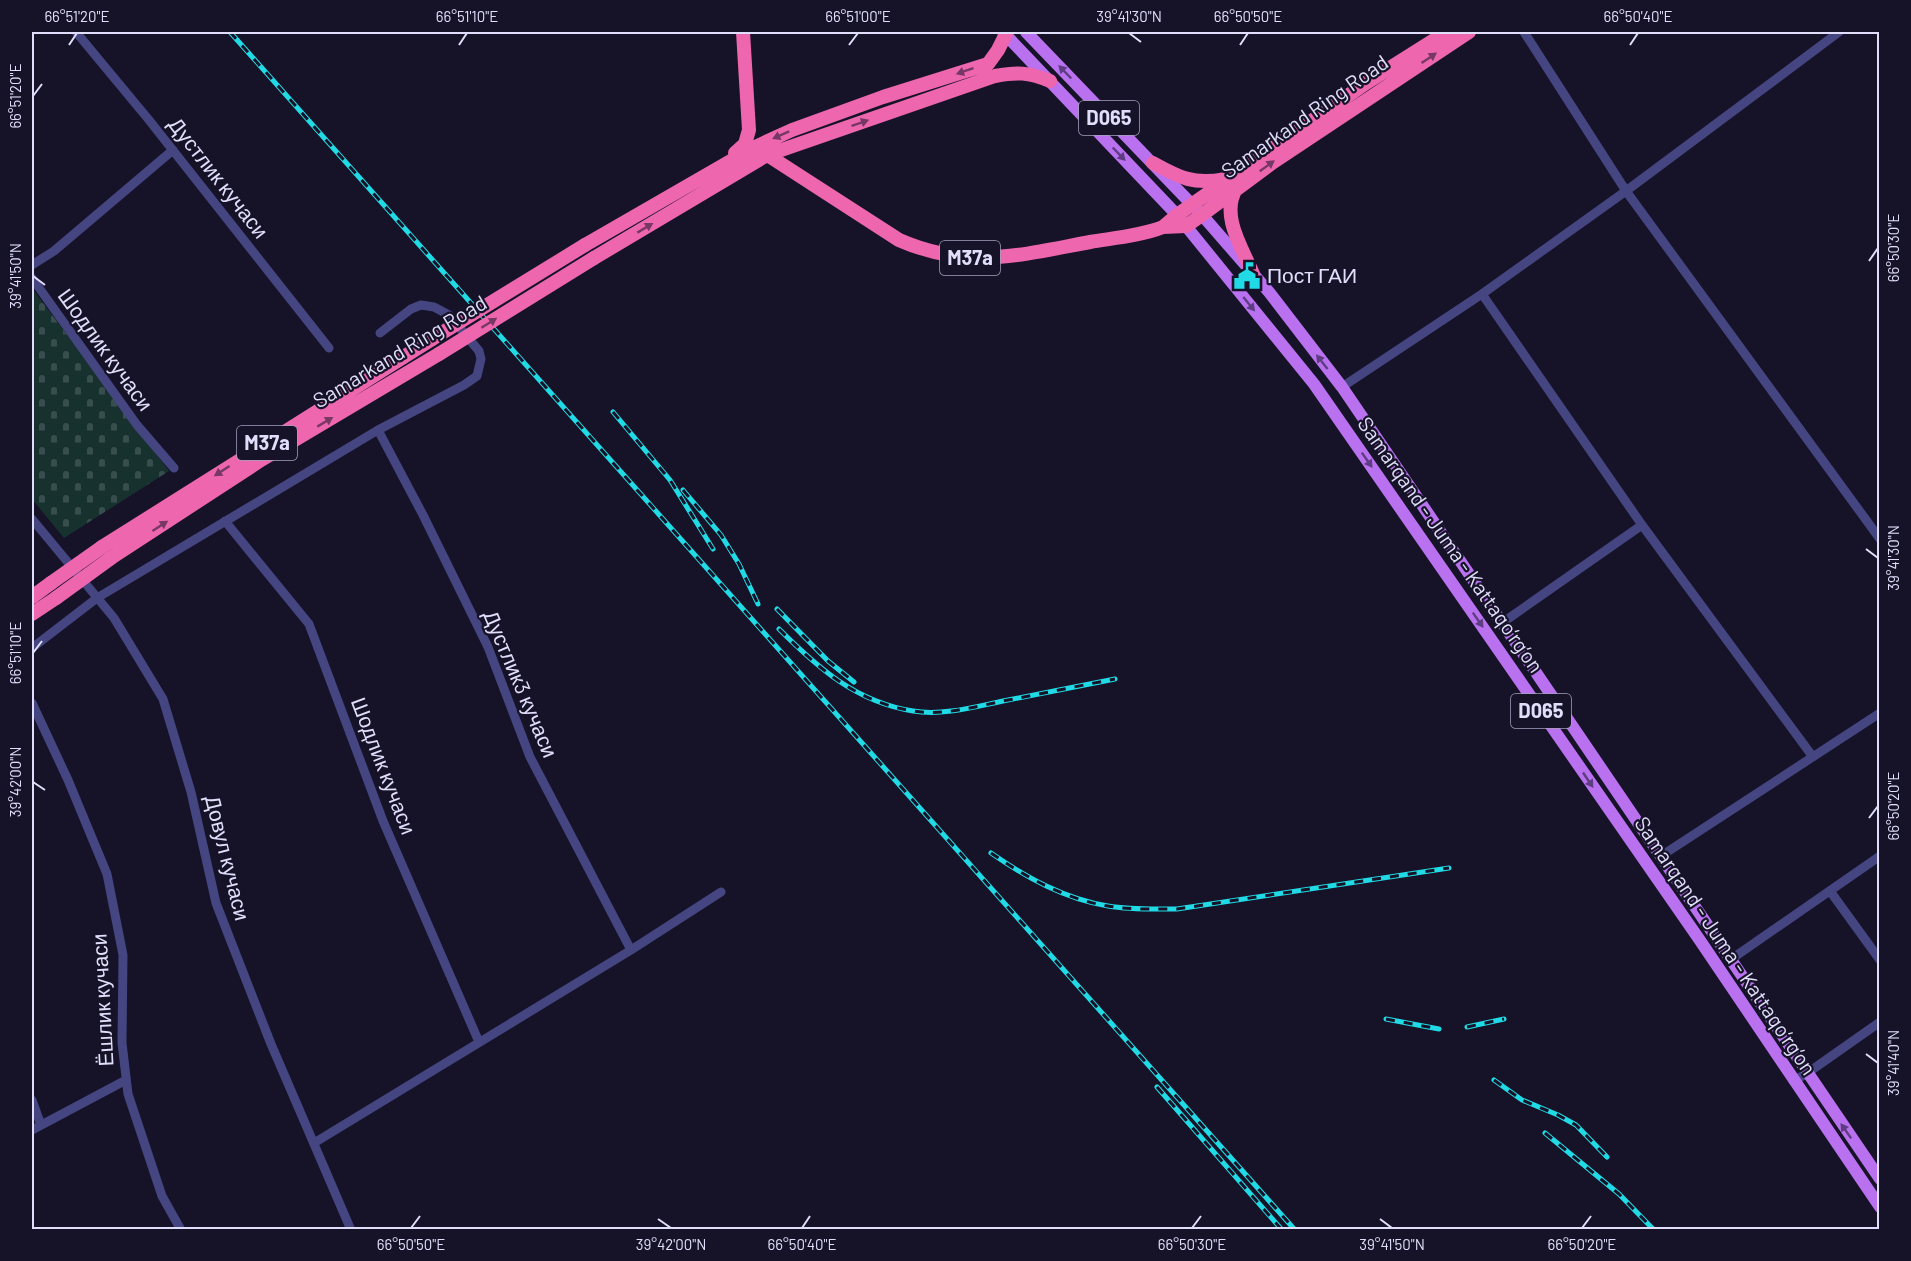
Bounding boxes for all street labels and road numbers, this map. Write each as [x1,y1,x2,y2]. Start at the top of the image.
street label: Samarkand Ring Road [1216,49,1392,183]
road number: D065 [1079,101,1139,135]
street label: Дустлик кучаси [164,112,274,243]
road number: M37a [940,241,1000,275]
street label: Шодлик кучаси [54,283,159,415]
street label: Samarkand Ring Road [308,289,491,412]
street label: Samarqand - Juma - Kattaqo‘rg‘on [1353,411,1549,677]
road number: M37a [237,426,297,460]
street label: Дустлик3 кучаси [479,606,564,761]
street label: Шодлик кучаси [347,693,422,838]
road number: D065 [1511,694,1571,728]
street label: Довул кучаси [201,792,256,923]
street label: Samarqand - Juma - Kattaqo‘rg‘on [1630,811,1822,1079]
street label: Ёшлик кучаси [86,933,117,1067]

